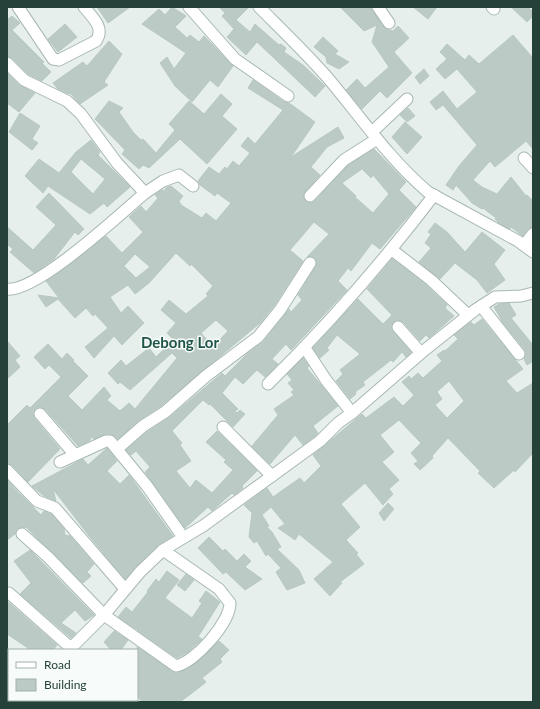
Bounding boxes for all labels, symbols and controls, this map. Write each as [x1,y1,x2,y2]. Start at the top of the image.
district label: Debong Lor [141,333,219,351]
legend [8,649,138,701]
text: Road [44,657,71,672]
text: Building [44,677,87,692]

